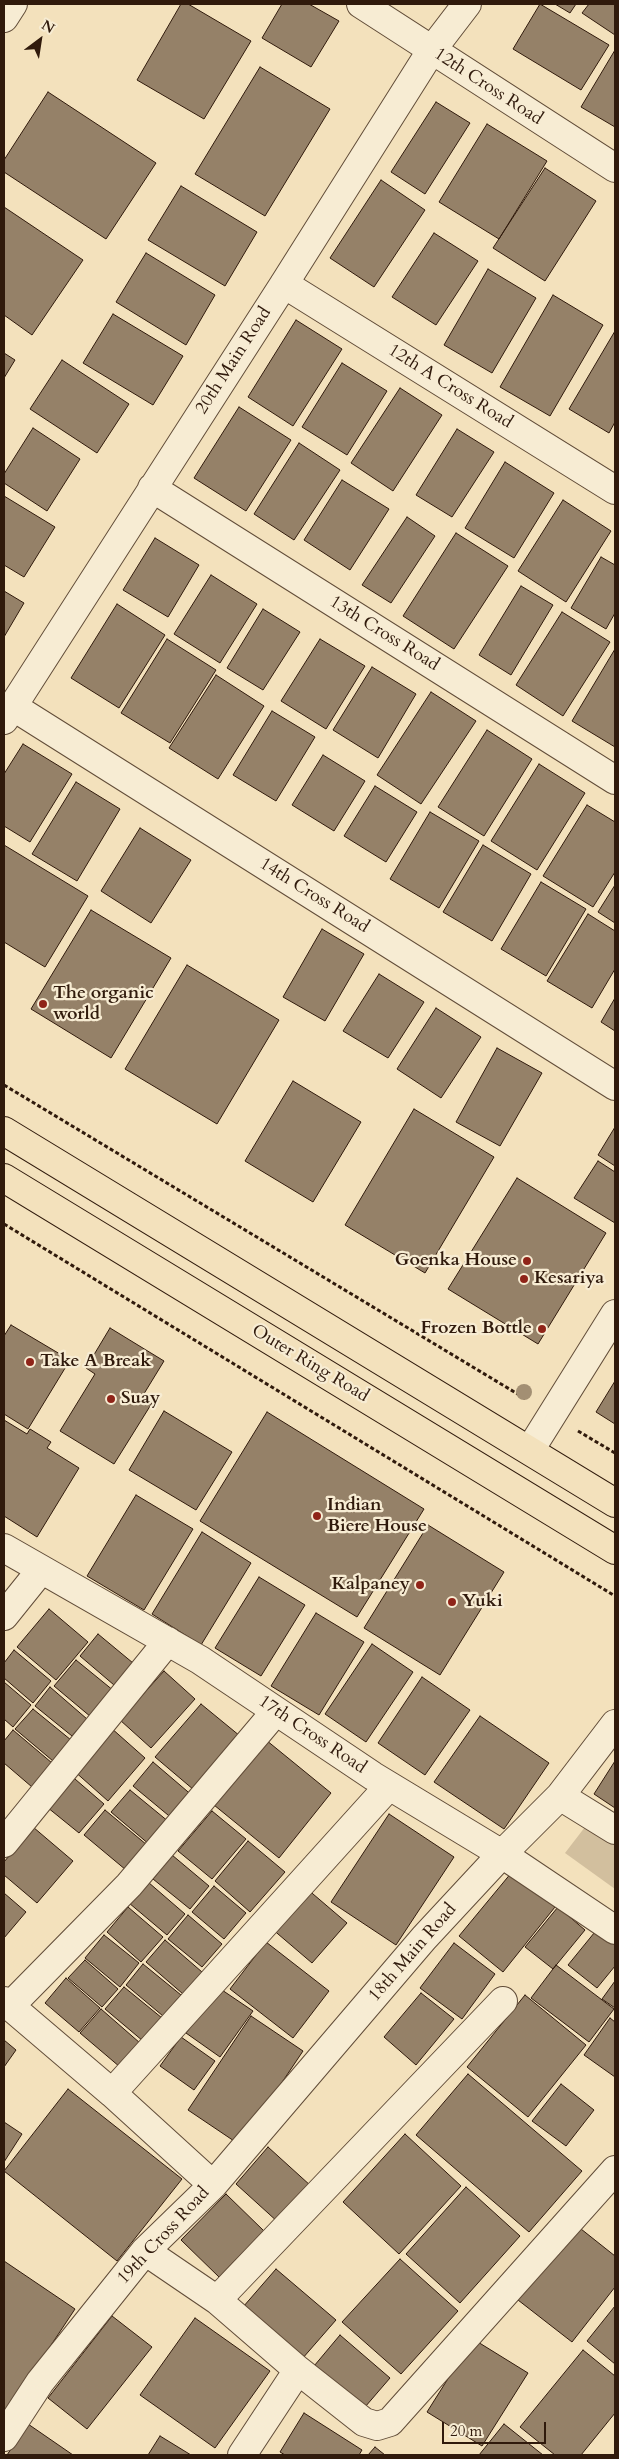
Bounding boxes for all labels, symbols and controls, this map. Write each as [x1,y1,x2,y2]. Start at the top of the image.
north arrow [15,15,65,65]
text: N [38,15,58,38]
street label: 12th Cross Road [430,44,546,130]
street label: 20th Main Road [191,303,277,419]
street label: 12th A Cross Road [384,340,516,434]
street label: 13th Cross Road [325,592,443,676]
street label: 14th Cross Road [255,854,373,938]
place label: The organic world [53,983,154,1026]
marker: The organic world [37,998,49,1010]
place label: Goenka House [395,1250,517,1272]
marker: Goenka House [521,1255,533,1267]
place label: Kesariya [534,1268,604,1290]
marker: Kesariya [518,1273,530,1285]
place label: Frozen Bottle [421,1318,532,1340]
street label: Outer Ring Road [247,1321,373,1407]
marker: Frozen Bottle [536,1323,548,1335]
place label: Take A Break [40,1351,151,1373]
marker: Take A Break [24,1356,36,1368]
place label: Suay [121,1388,160,1410]
marker: Suay [105,1393,117,1405]
place label: Indian Biere House [327,1495,427,1538]
marker: Indian Biere House [311,1510,323,1522]
place label: Kalpaney [332,1574,410,1596]
marker: Kalpaney [414,1579,426,1591]
place label: Yuki [462,1591,503,1613]
marker: Yuki [446,1596,458,1608]
street label: 17th Cross Road [254,1691,370,1779]
street label: 18th Main Road [364,1899,462,2007]
street label: 19th Cross Road [113,2183,215,2289]
scale bar [444,2412,548,2444]
text: 20 m [450,2421,482,2441]

